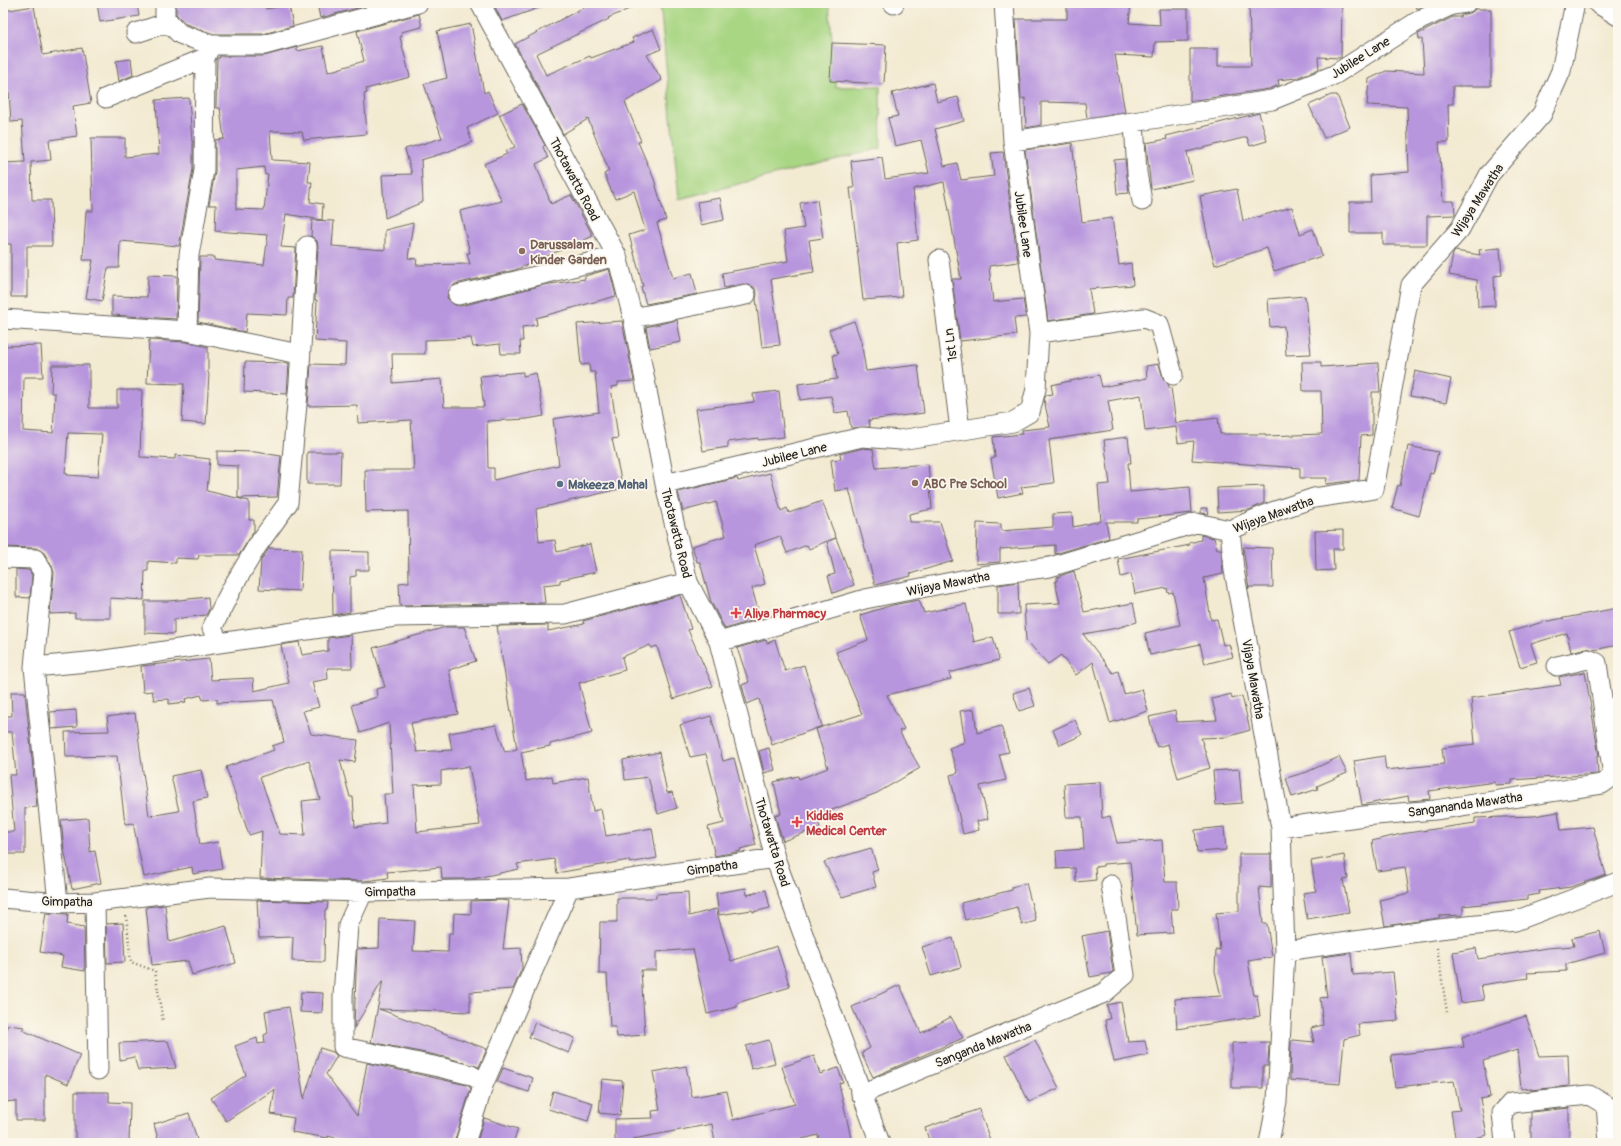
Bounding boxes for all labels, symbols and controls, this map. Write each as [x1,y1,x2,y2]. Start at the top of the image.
street label: Jubilee Lane [1328,33,1394,82]
street label: Thotawatta Road [545,135,603,224]
street label: Wijaya Mawatha [1448,161,1508,240]
street label: Jubilee Lane [1010,190,1036,259]
place label: Darussalam Kinder Garden [530,237,607,268]
marker: Darussalam Kinder Garden [517,246,527,256]
street label: 1st Ln [941,327,961,363]
street label: Jubilee Lane [760,439,829,471]
place label: ABC Pre School [923,476,1007,492]
place label: Makeeza Mahal [568,477,648,493]
marker: ABC Pre School [910,478,920,488]
marker: Makeeza Mahal [555,479,565,489]
street label: Thotawatta Road [657,487,695,580]
street label: Wijaya Mawatha [1231,493,1316,537]
street label: Wijaya Mawatha [905,568,991,600]
place label: Aliya Pharmacy [744,606,826,622]
marker: Aliya Pharmacy [731,608,741,618]
street label: Vijaya Mawatha [1238,638,1268,720]
street label: Sangananda Mawatha [1407,789,1523,821]
street label: Thotawatta Road [751,796,793,889]
place label: Kiddies Medical Center [806,808,887,839]
marker: Kiddies Medical Center [791,816,803,828]
street label: Gimpatha [686,856,739,879]
street label: Gimpatha [364,884,416,900]
street label: Gimpatha [41,894,93,910]
street label: Sanganda Mawatha [933,1018,1034,1072]

